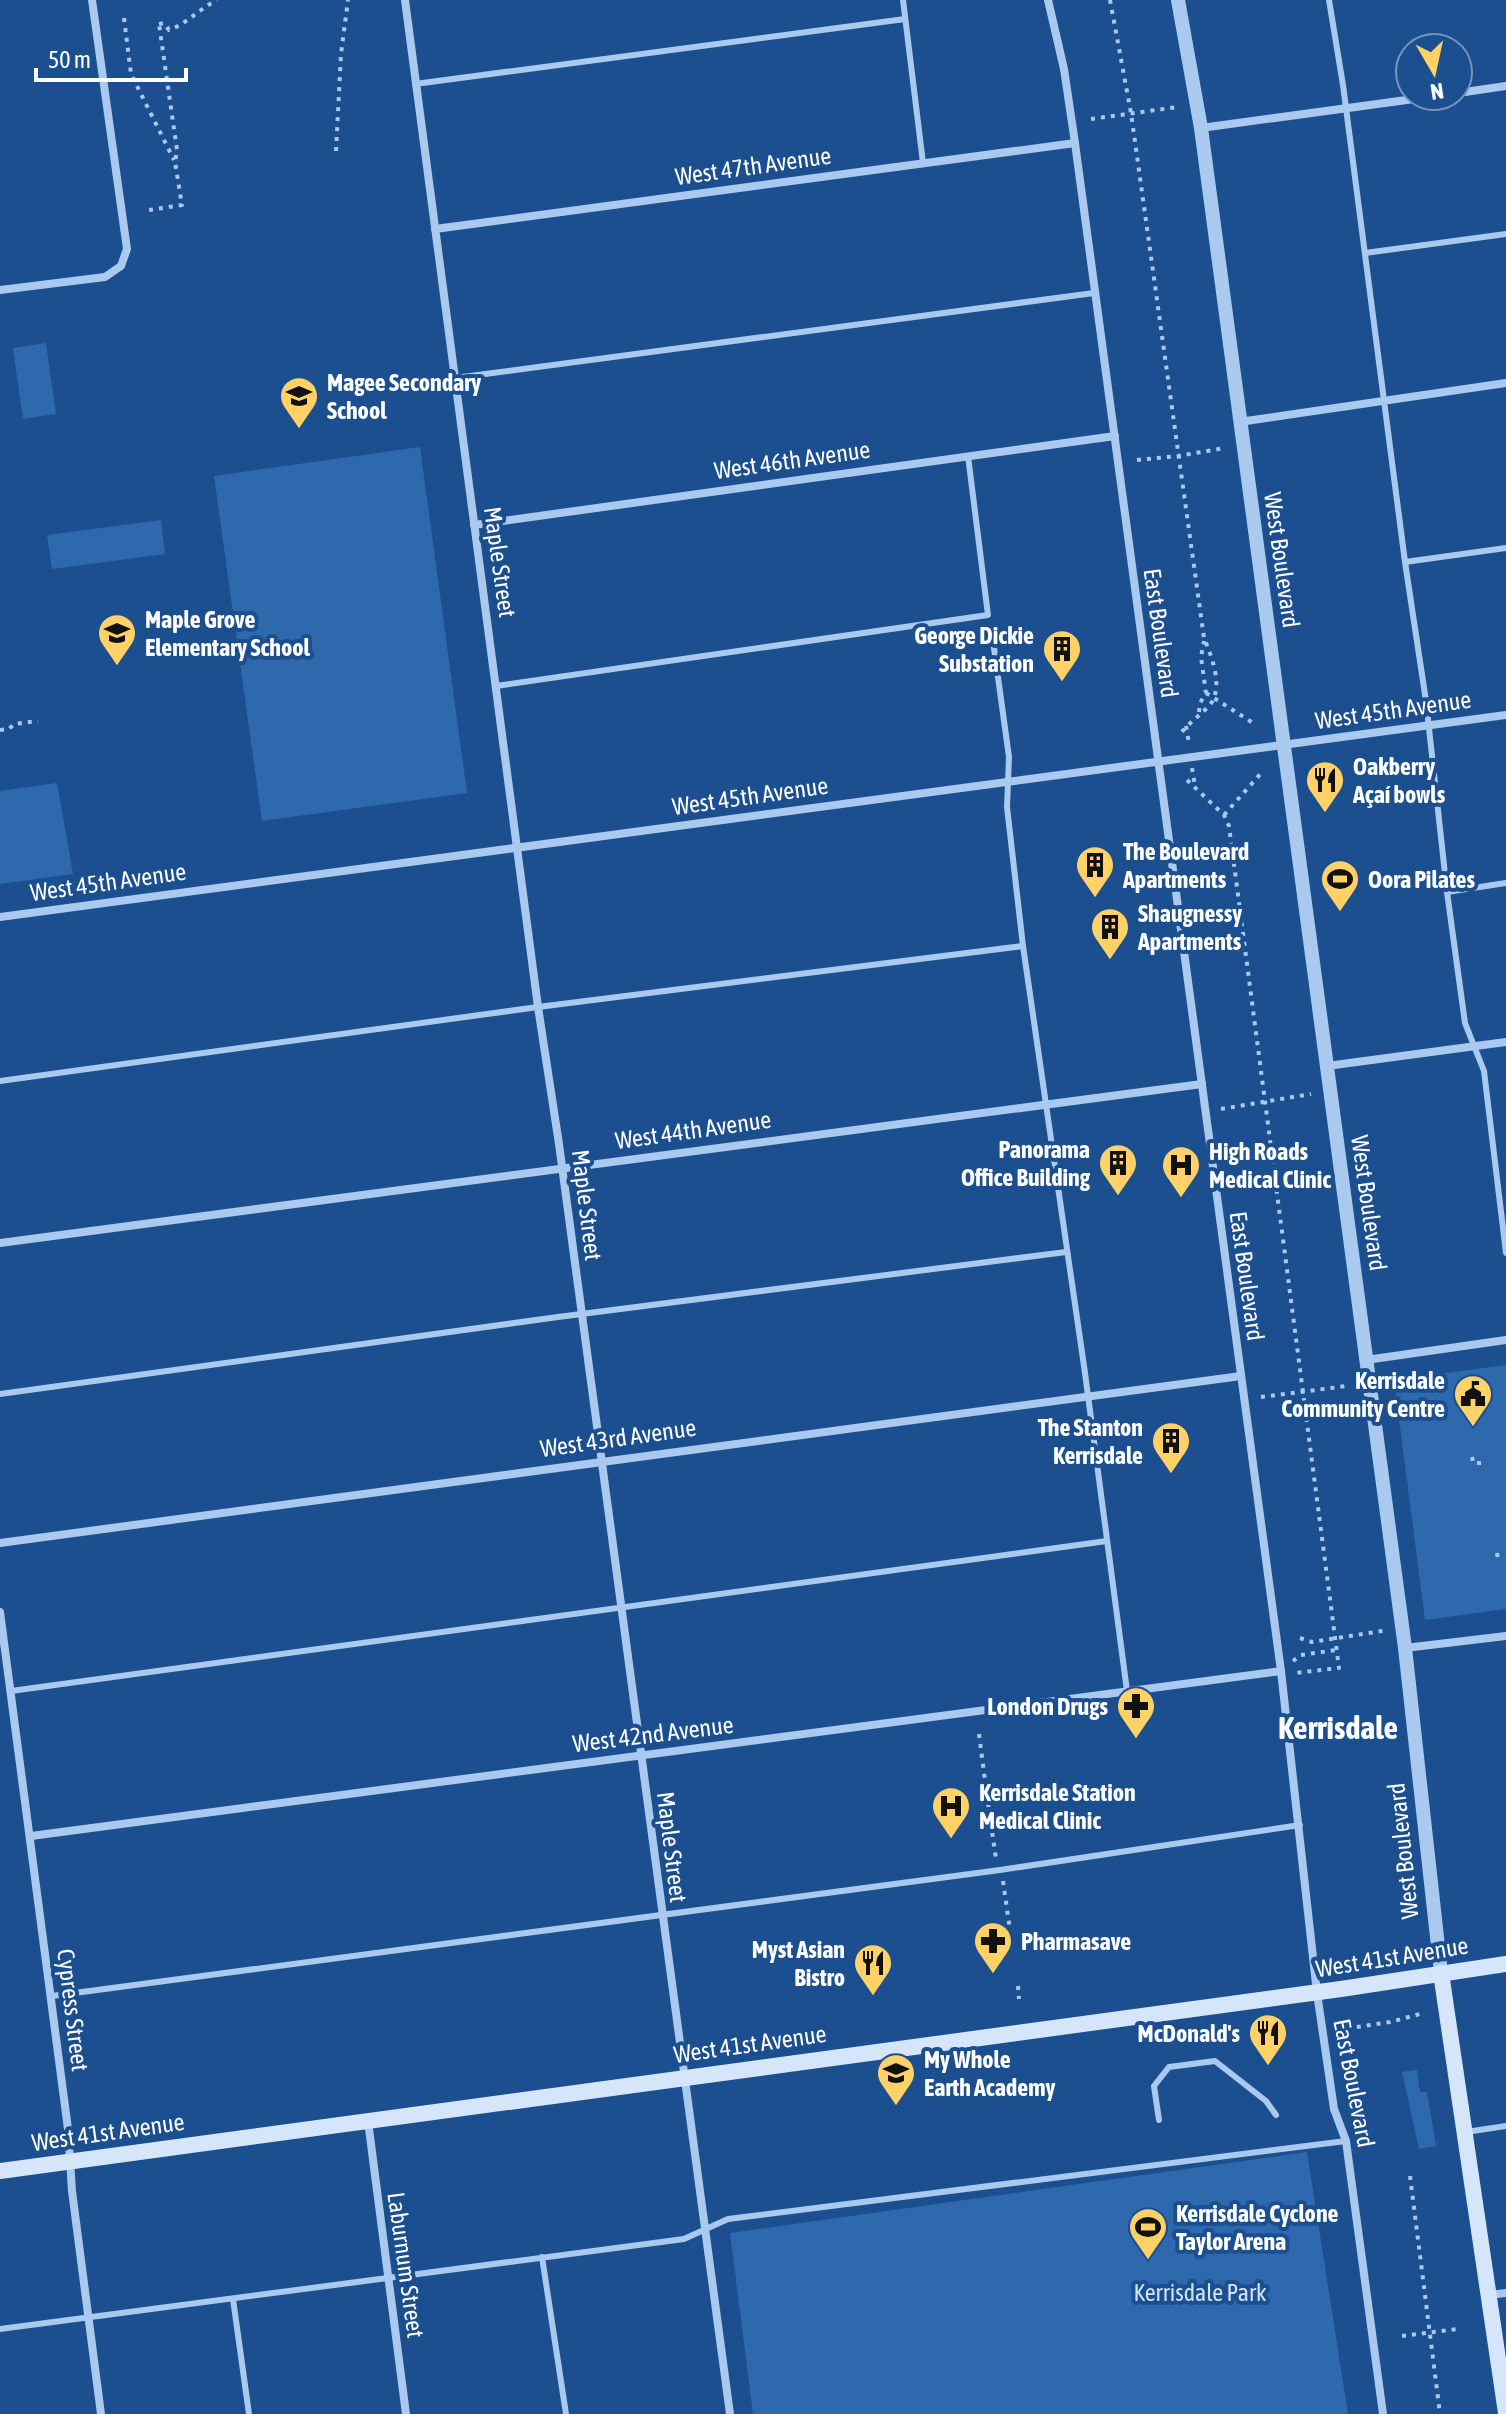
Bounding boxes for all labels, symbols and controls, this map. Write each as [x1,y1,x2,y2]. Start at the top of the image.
scale bar [36,32,186,82]
north arrow [1394,32,1474,112]
text: 50 m [48,46,91,73]
text: N [1429,78,1446,106]
street label: West 47th Avenue [673,142,833,190]
place label: Magee Secondary School [327,369,481,424]
school or university icon: Magee Secondary School [278,375,320,430]
street label: West 46th Avenue [712,436,872,484]
street label: West Boulevard [1259,491,1305,629]
street label: Maple Street [479,505,521,619]
street label: East Boulevard [1139,567,1183,699]
place label: Maple Grove Elementary School [145,606,311,661]
school or university icon: Maple Grove Elementary School [96,612,138,667]
place label: George Dickie Substation [914,622,1034,677]
building icon: George Dickie Substation [1041,628,1083,683]
street label: West 45th Avenue [1313,686,1473,734]
place label: Oakberry Açaí bowls [1352,753,1446,808]
restaurant icon: Oakberry Açaí bowls [1304,759,1346,814]
street label: West 45th Avenue [670,772,830,820]
place label: The Boulevard Apartments [1122,838,1249,893]
building icon: The Boulevard Apartments [1074,844,1116,899]
street label: West 45th Avenue [28,858,188,906]
sports icon: Oora Pilates [1319,858,1361,913]
place label: Oora Pilates [1368,866,1475,893]
place label: Shaugnessy Apartments [1137,900,1242,955]
building icon: Shaugnessy Apartments [1089,906,1131,961]
street label: West 44th Avenue [613,1106,773,1154]
street label: West Boulevard [1346,1134,1392,1272]
place label: Panorama Office Building [961,1136,1091,1191]
place label: High Roads Medical Clinic [1209,1138,1331,1193]
building icon: Panorama Office Building [1097,1142,1139,1197]
hospital icon: High Roads Medical Clinic [1160,1144,1202,1199]
street label: Maple Street [567,1148,607,1262]
street label: East Boulevard [1225,1210,1269,1342]
place label: Kerrisdale Community Centre [1281,1367,1445,1422]
public building icon: Kerrisdale Community Centre [1452,1373,1494,1428]
street label: West 43rd Avenue [538,1414,698,1462]
place label: The Stanton Kerrisdale [1038,1414,1143,1469]
building icon: The Stanton Kerrisdale [1150,1420,1192,1475]
pharmacy icon: London Drugs [1115,1685,1157,1740]
place label: London Drugs [987,1693,1109,1720]
district label: Kerrisdale [1278,1709,1398,1746]
street label: West 42nd Avenue [571,1711,735,1757]
place label: Kerrisdale Station Medical Clinic [979,1779,1136,1834]
street label: West Boulevard [1382,1782,1424,1920]
hospital icon: Kerrisdale Station Medical Clinic [930,1785,972,1840]
street label: Maple Street [652,1790,692,1904]
pharmacy icon: Pharmasave [972,1920,1014,1975]
place label: Pharmasave [1021,1928,1131,1955]
street label: West 41st Avenue [1314,1932,1470,1982]
place label: Myst Asian Bistro [752,1936,845,1991]
restaurant icon: Myst Asian Bistro [852,1942,894,1997]
street label: Cypress Street [52,1947,94,2073]
restaurant icon: McDonald's [1247,2012,1289,2067]
street label: East Boulevard [1328,2016,1380,2150]
street label: West 41st Avenue [672,2020,828,2068]
place label: McDonald's [1138,2020,1241,2047]
place label: My Whole Earth Academy [924,2046,1055,2101]
school or university icon: My Whole Earth Academy [875,2052,917,2107]
street label: West 41st Avenue [30,2108,186,2156]
street label: Laburnum Street [382,2190,430,2340]
place label: Kerrisdale Cyclone Taylor Arena [1176,2200,1339,2255]
sports icon: Kerrisdale Cyclone Taylor Arena [1127,2206,1169,2261]
park label: Kerrisdale Park [1133,2279,1267,2306]

